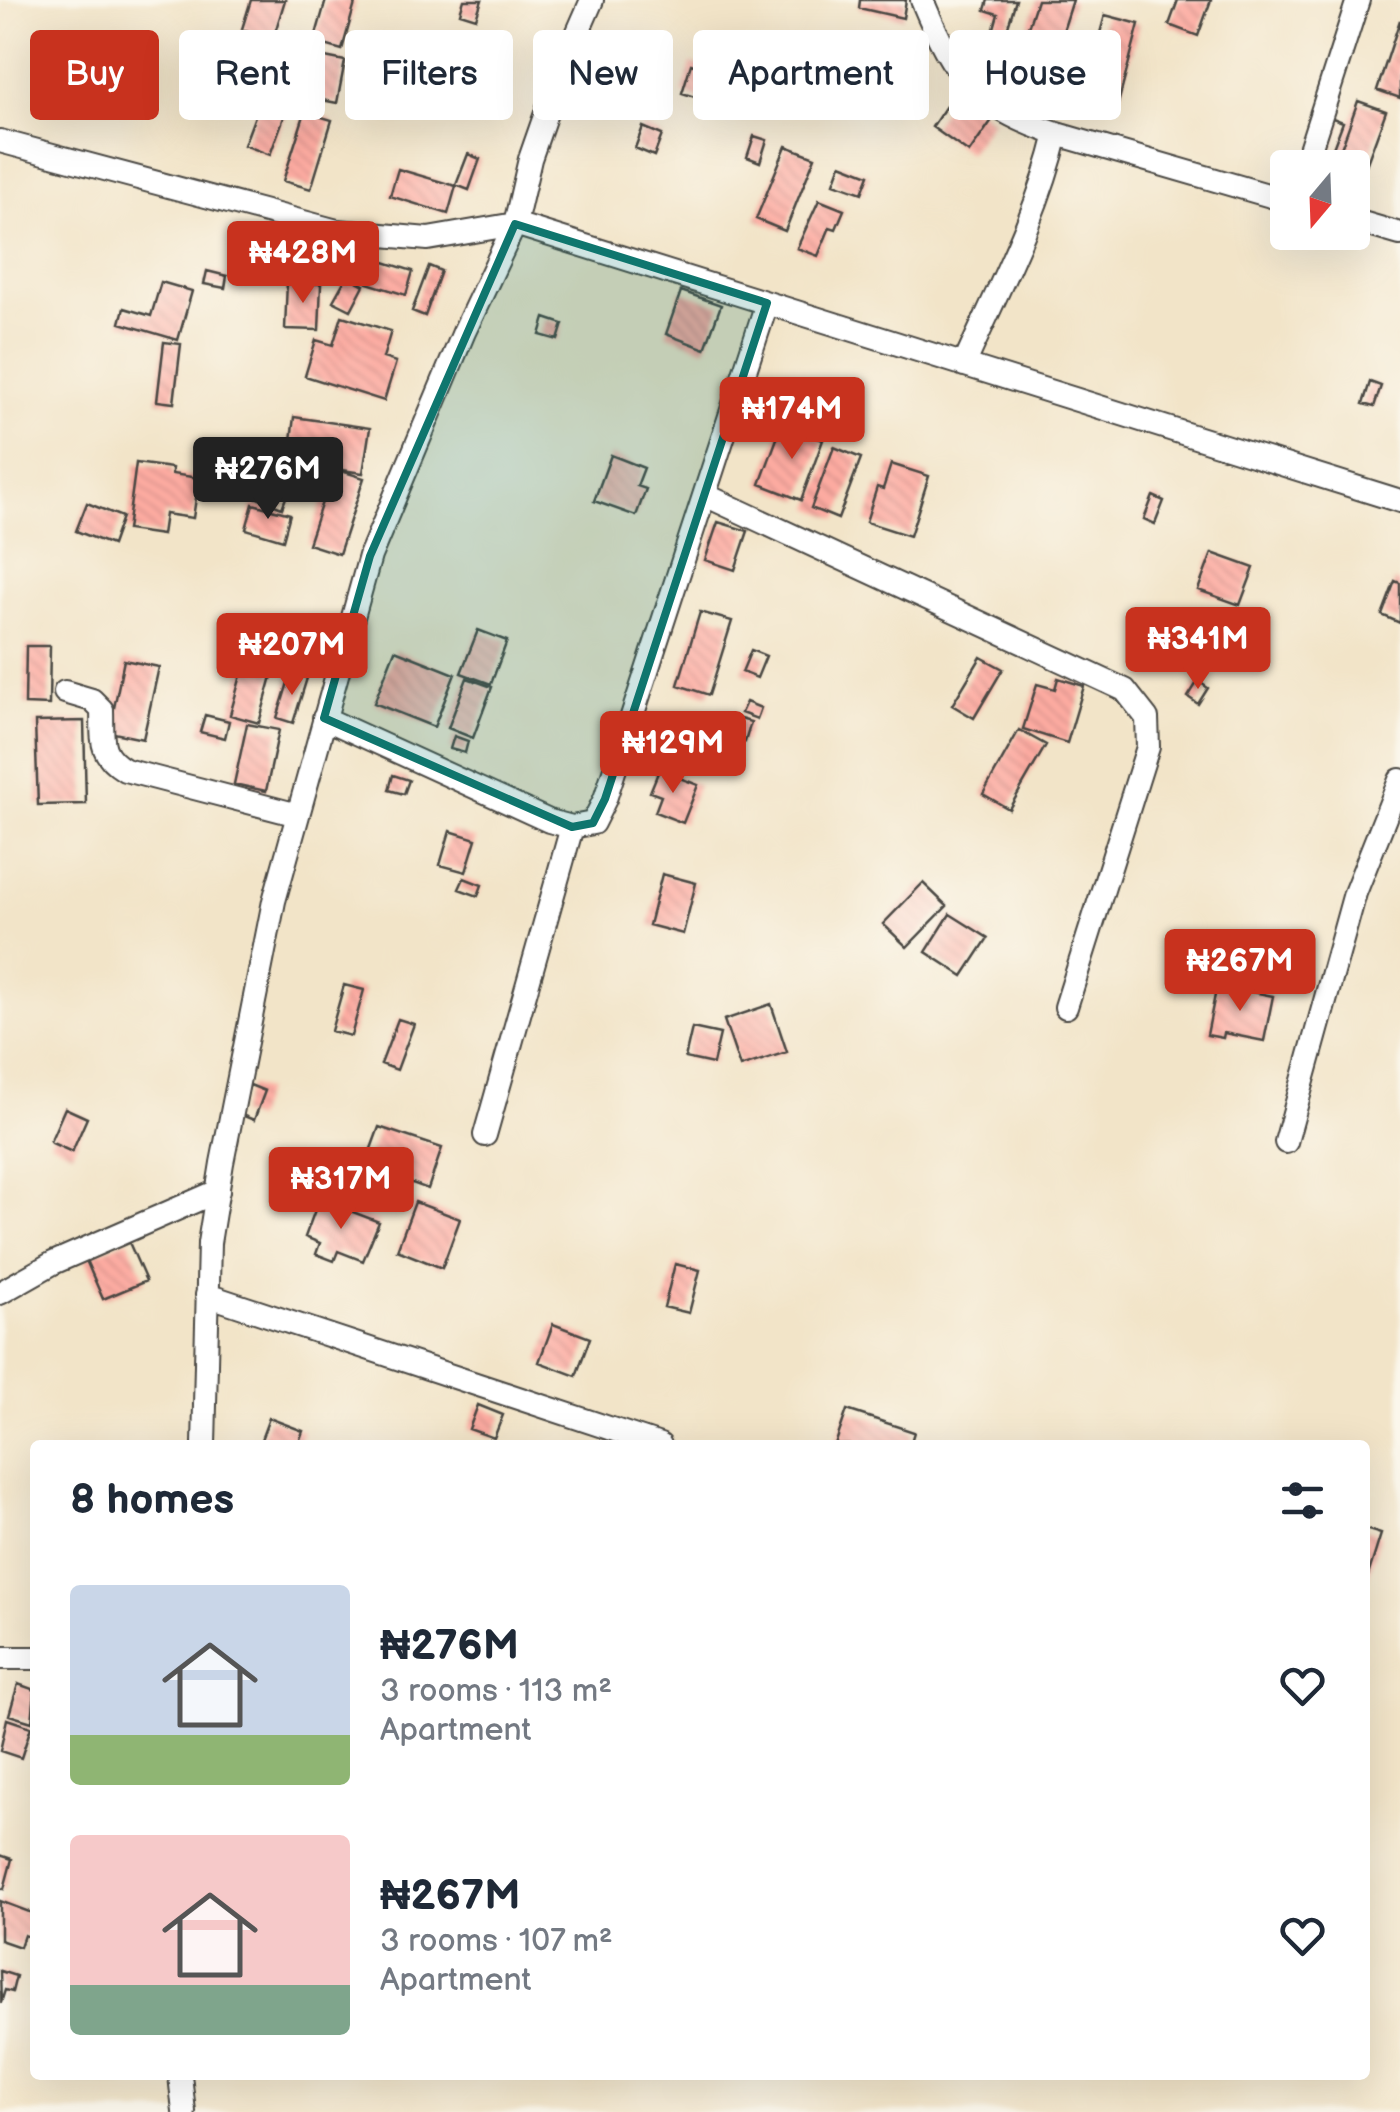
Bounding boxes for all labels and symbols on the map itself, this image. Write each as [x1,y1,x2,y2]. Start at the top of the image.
north arrow [1270,150,1370,250]
pin: ₦428M [233,221,373,306]
pin: ₦174M [722,377,862,462]
pin: ₦276M [198,437,338,522]
pin: ₦341M [1128,607,1268,692]
pin: ₦207M [222,613,362,698]
pin: ₦129M [603,711,743,796]
pin: ₦267M [1170,929,1310,1014]
pin: ₦317M [271,1147,411,1232]

